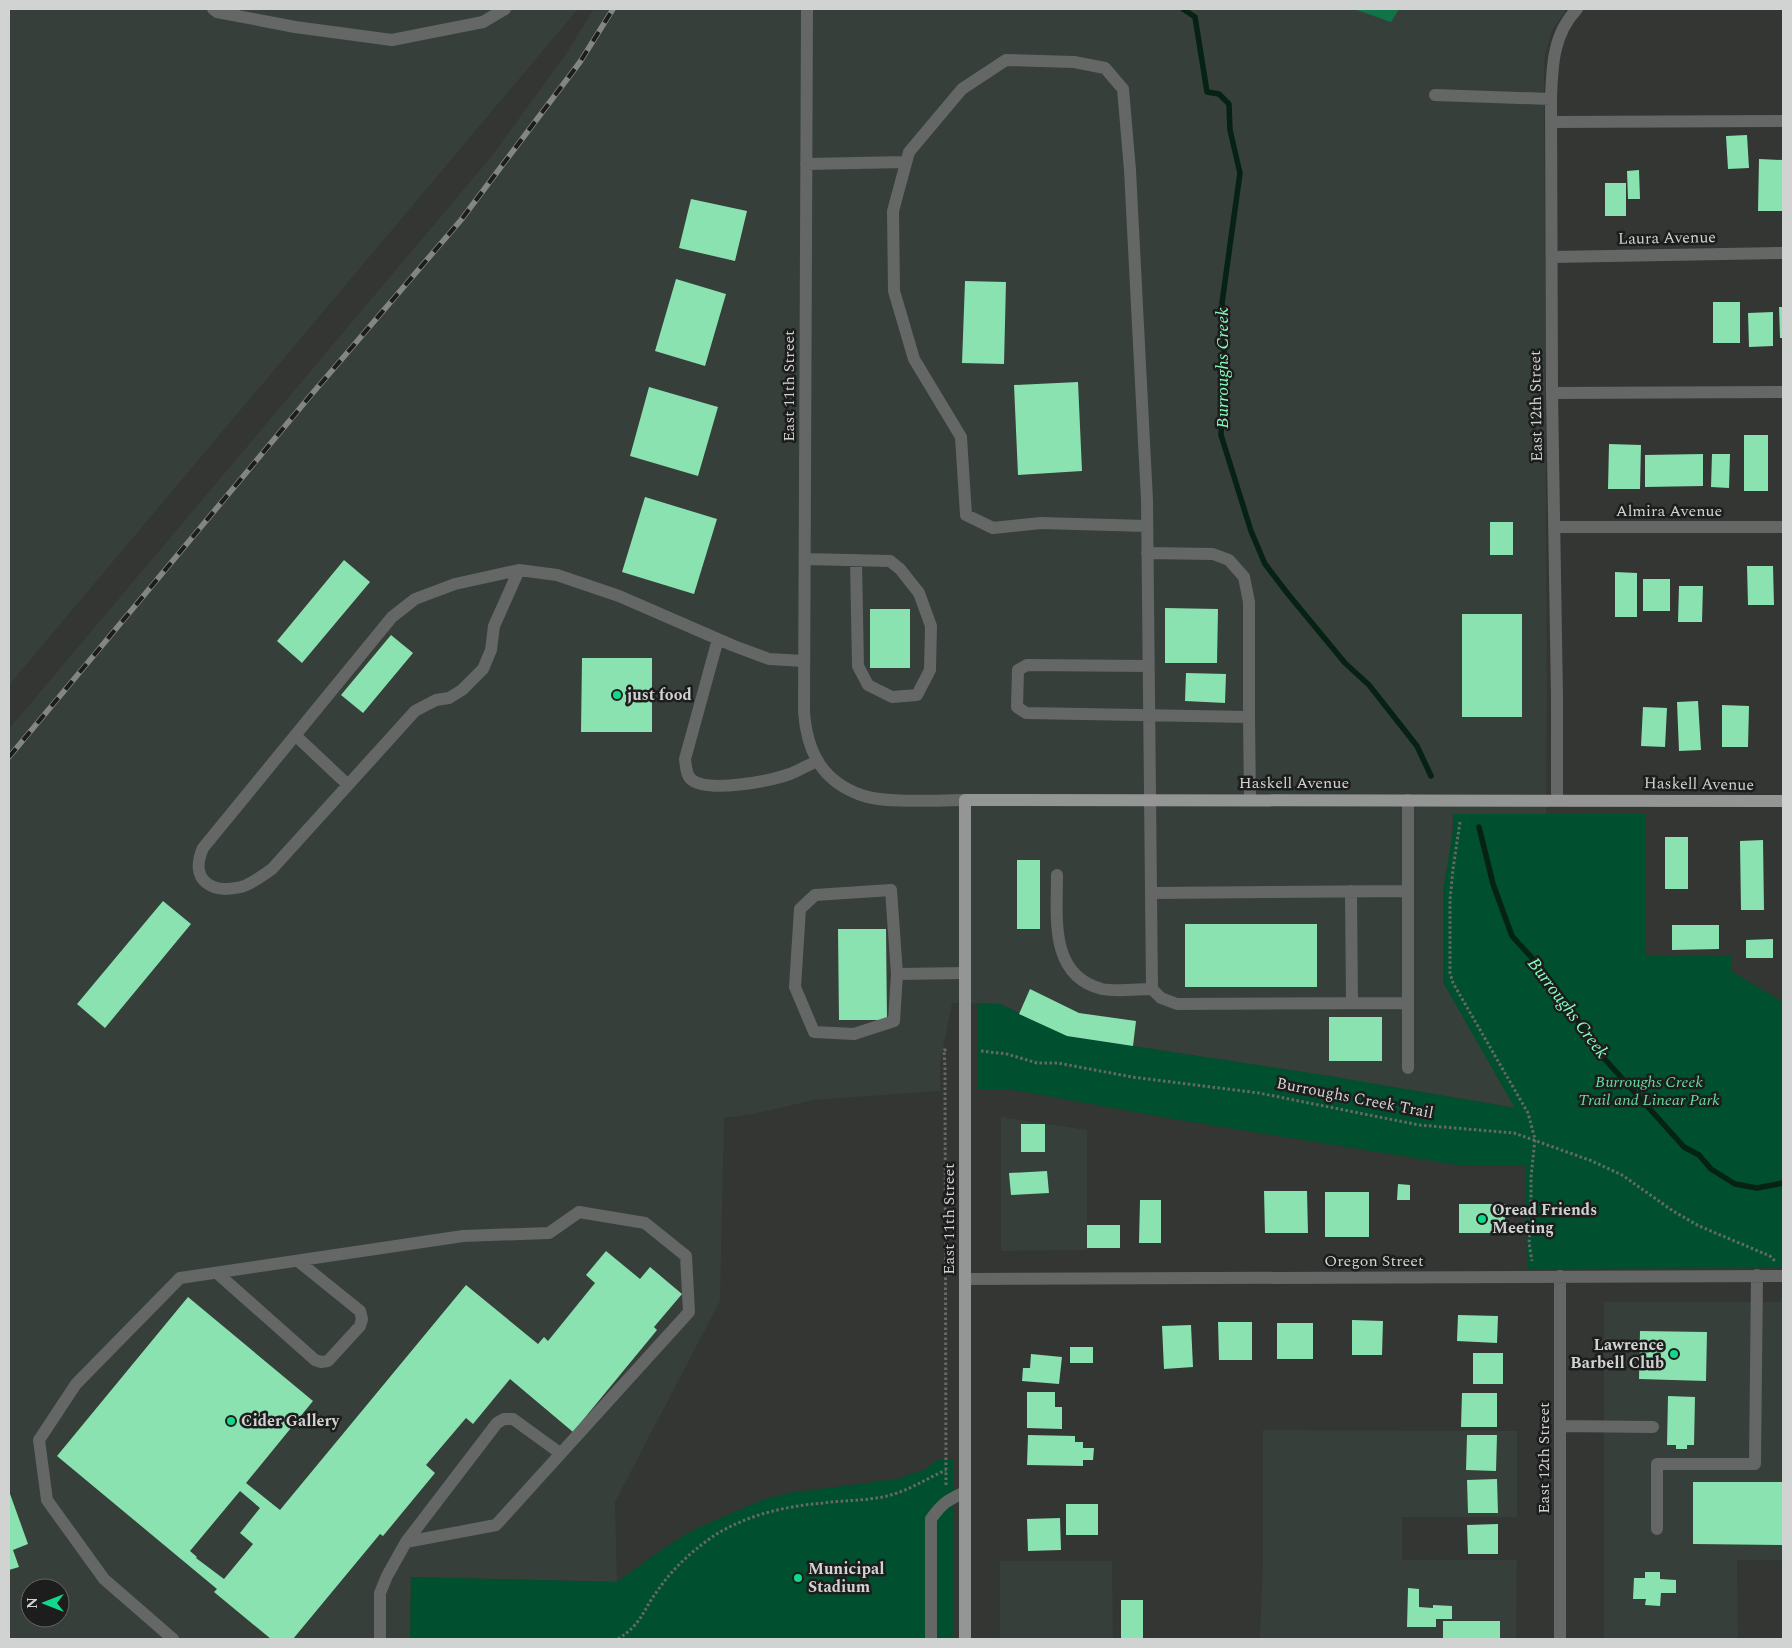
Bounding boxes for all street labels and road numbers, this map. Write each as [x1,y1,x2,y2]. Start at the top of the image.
street label: Laura Avenue [1618,225,1716,251]
street label: East 11th Street [777,330,801,442]
street label: East 12th Street [1523,350,1549,462]
street label: Almira Avenue [1616,499,1722,523]
street label: Haskell Avenue [1239,771,1349,795]
street label: Haskell Avenue [1644,771,1754,797]
street label: Burroughs Creek Trail [1274,1071,1436,1125]
street label: East 11th Street [937,1163,961,1275]
street label: Oregon Street [1324,1249,1424,1273]
street label: East 12th Street [1532,1402,1556,1514]

